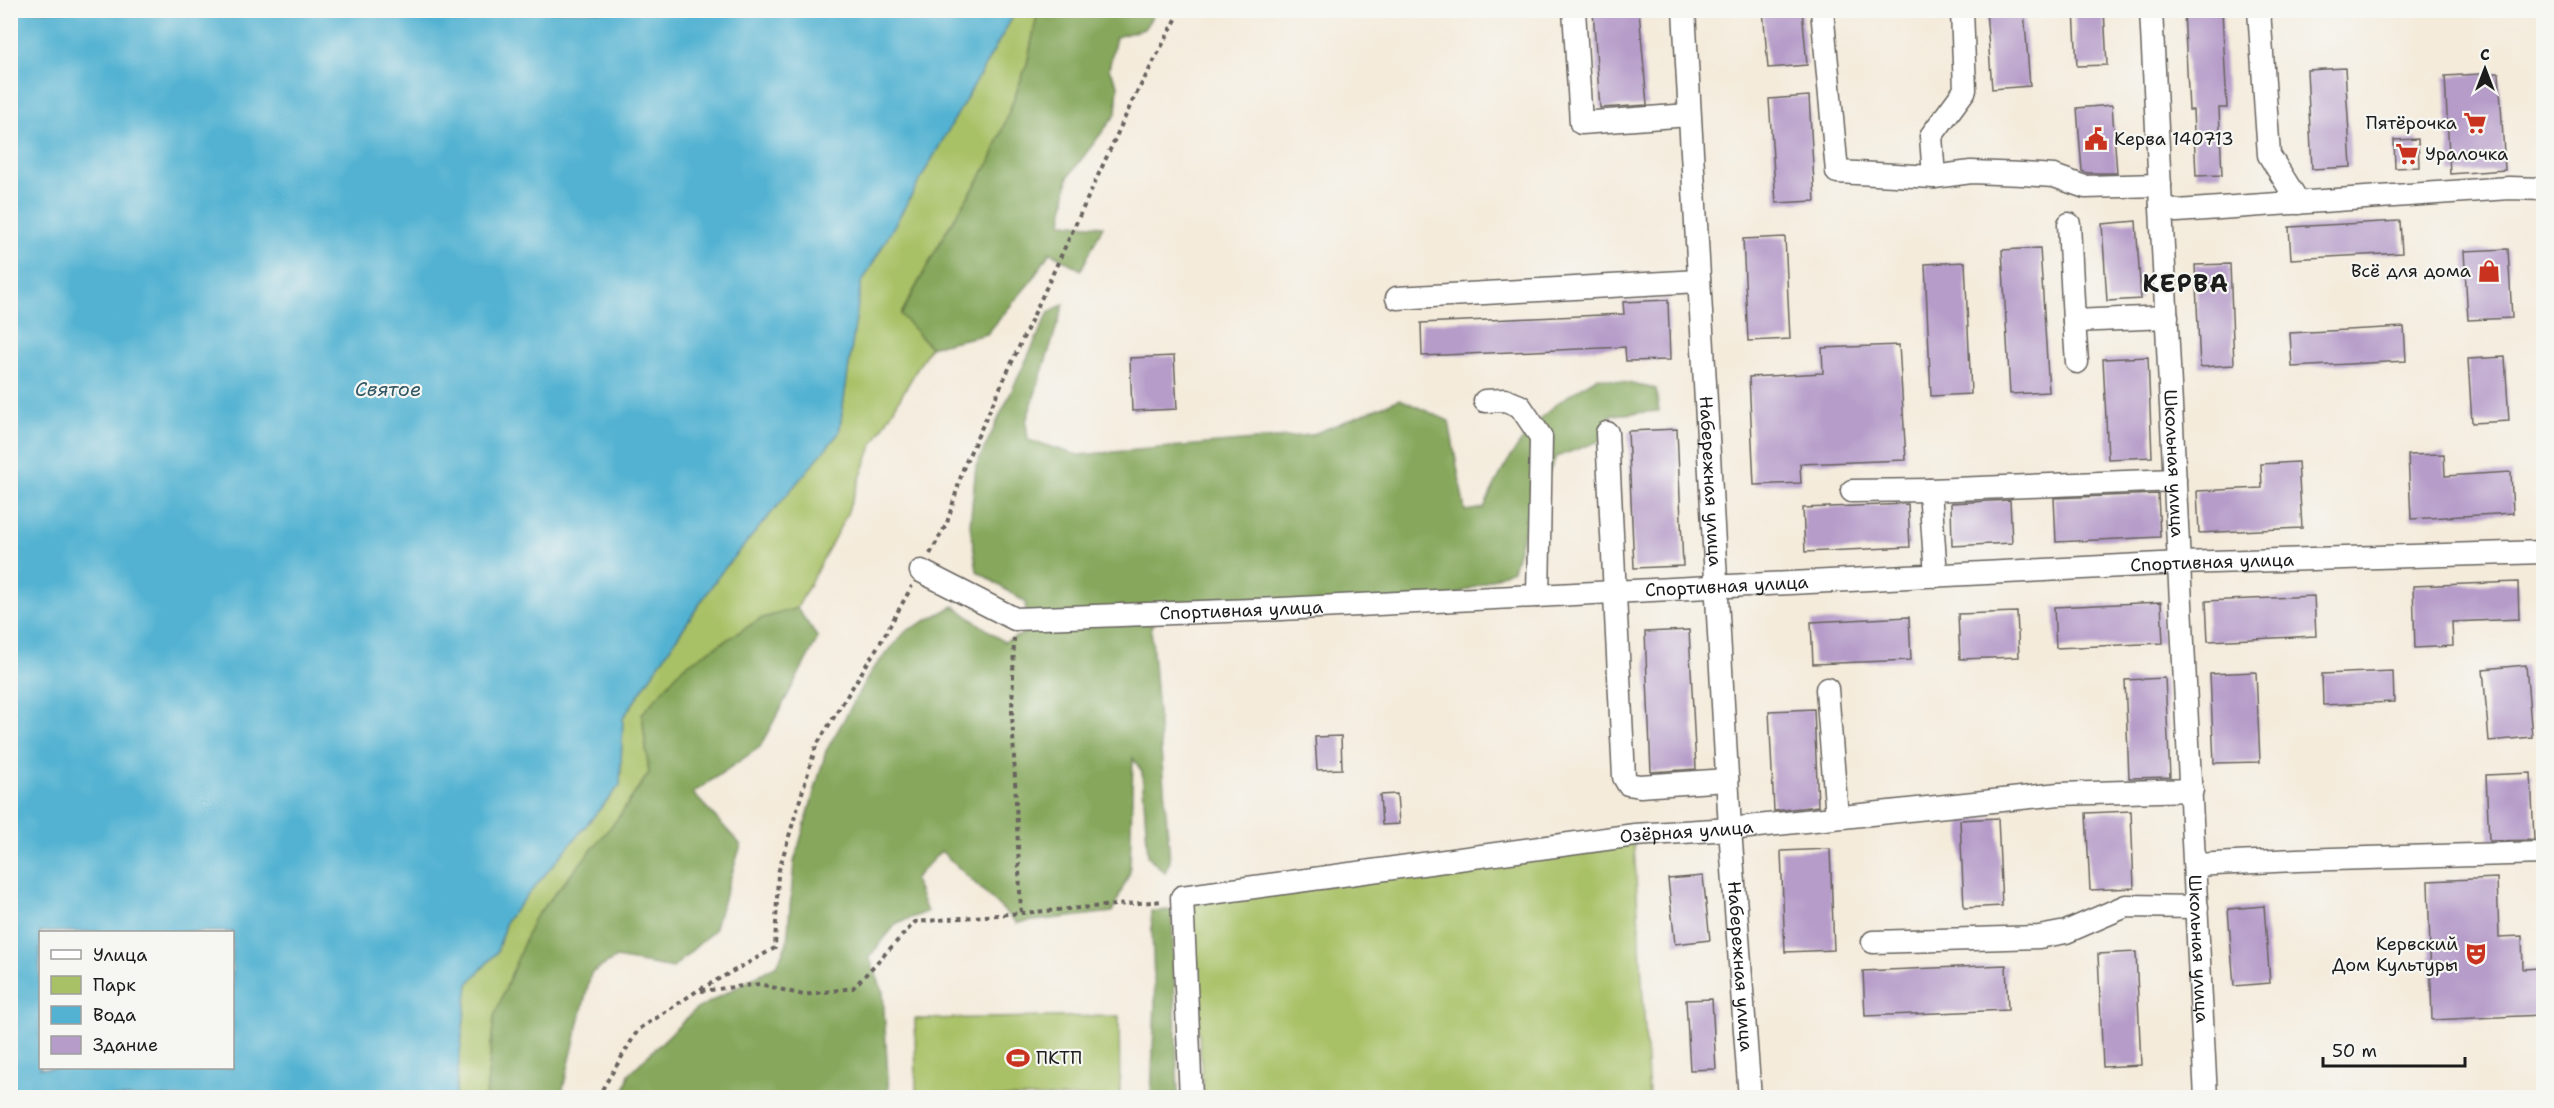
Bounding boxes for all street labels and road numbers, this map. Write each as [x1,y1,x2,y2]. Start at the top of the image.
street label: Школьная улица [2158,389,2190,538]
street label: Набережная улица [1694,395,1727,567]
street label: Спортивная улица [2130,548,2294,578]
street label: Спортивная улица [1644,570,1809,602]
street label: Спортивная улица [1159,595,1324,626]
street label: Озёрная улица [1618,815,1755,849]
street label: Школьная улица [2183,874,2214,1023]
street label: Набережная улица [1722,880,1759,1052]

